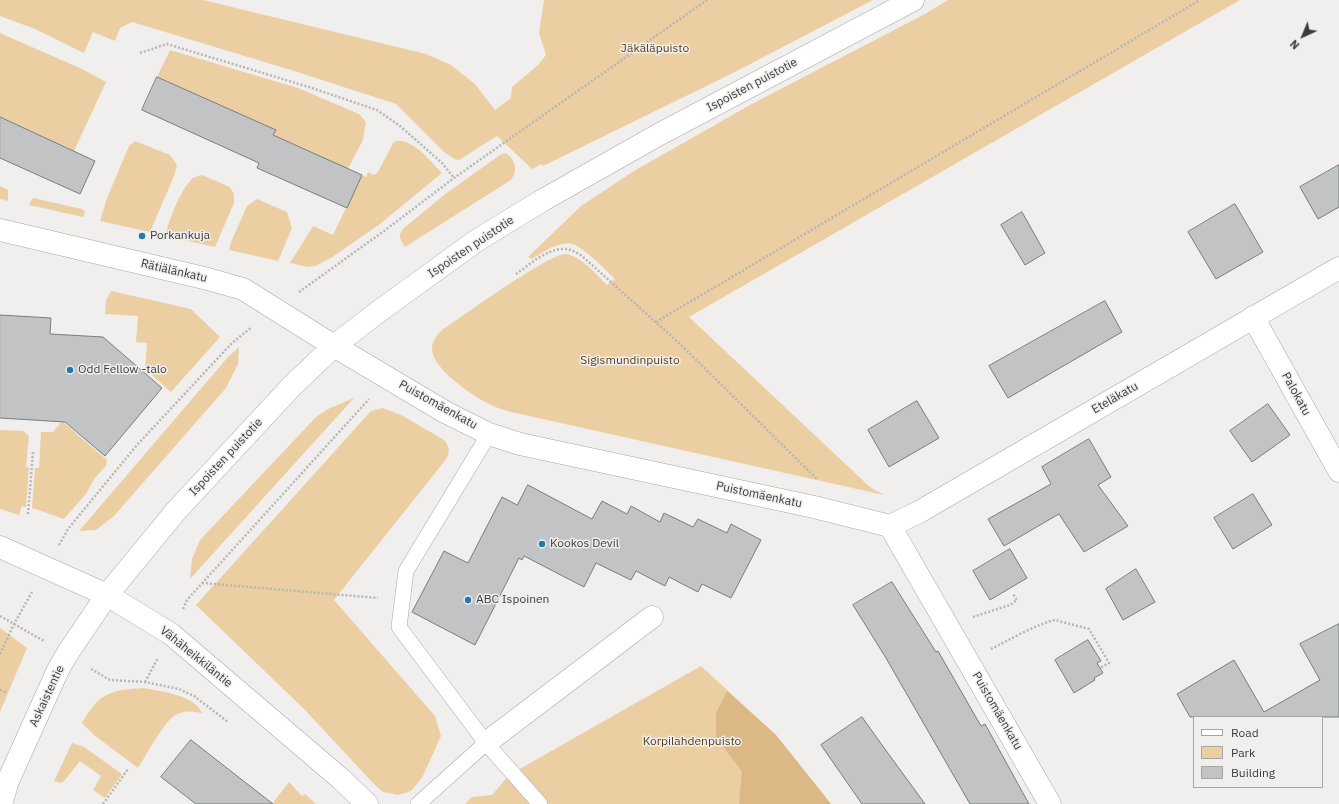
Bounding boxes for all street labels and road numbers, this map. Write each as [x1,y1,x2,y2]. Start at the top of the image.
street label: Ispoisten puistotie [704,55,800,115]
street label: Ispoisten puistotie [425,213,517,281]
street label: Rätiälänkatu [139,256,209,286]
street label: Palokatu [1278,370,1314,418]
street label: Puistomäenkatu [396,377,480,433]
street label: Eteläkatu [1089,379,1141,417]
street label: Ispoisten puistotie [186,415,266,499]
street label: Puistomäenkatu [715,479,803,511]
street label: Vähäheikkiläntie [157,623,235,691]
street label: Askaistentie [26,663,68,729]
street label: Puistomäenkatu [969,669,1025,753]

